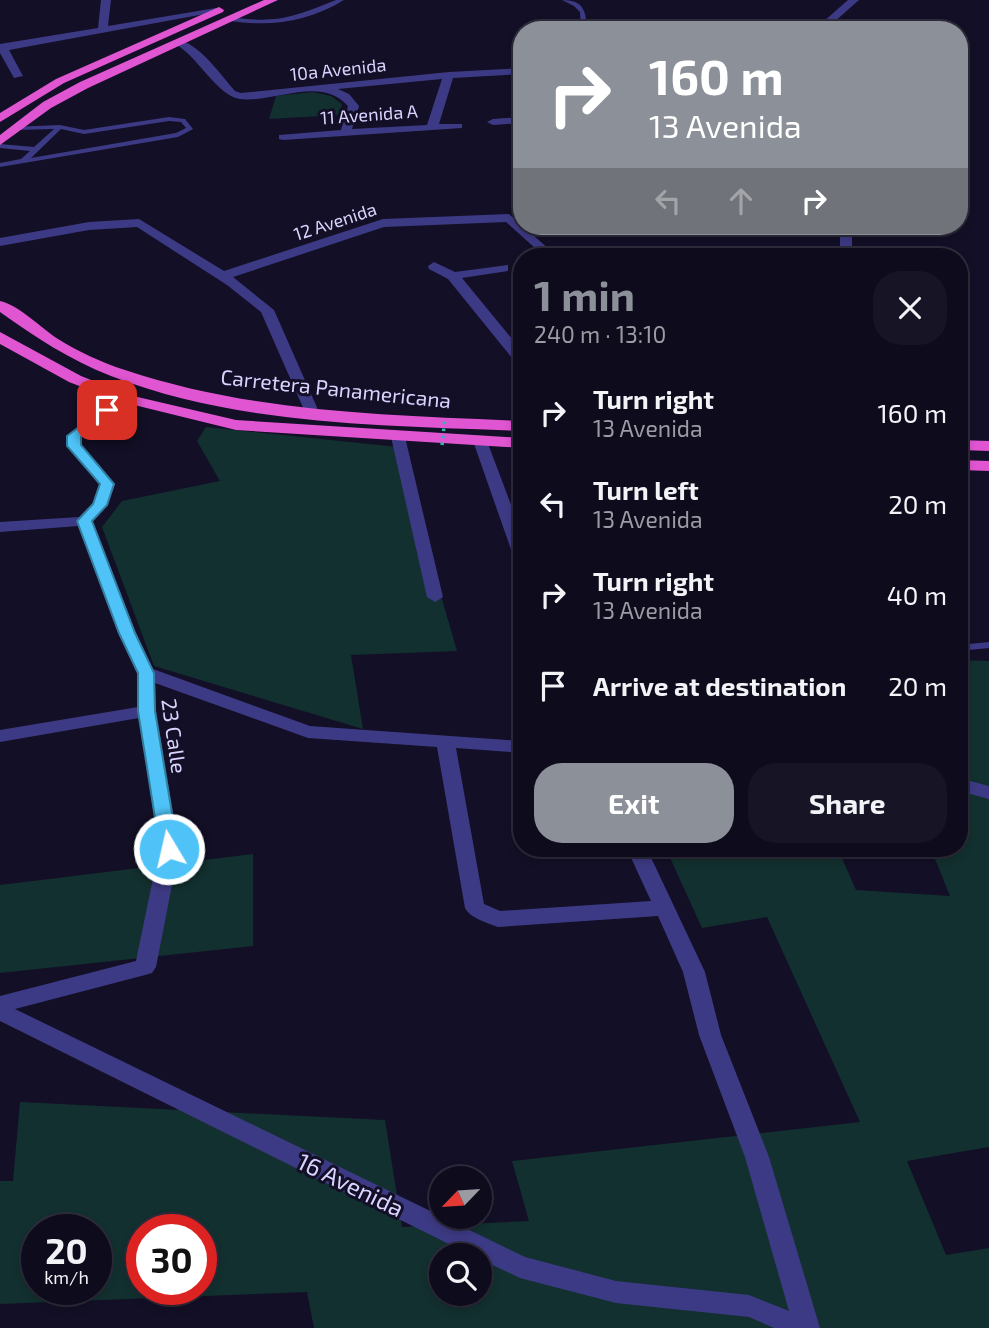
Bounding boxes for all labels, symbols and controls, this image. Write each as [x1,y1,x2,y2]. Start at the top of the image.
text: 160 m [649,46,784,105]
icon: right [534,49,625,140]
street label: 10a Avenida [289,53,387,85]
street label: 11 Avenida A [319,100,419,128]
text: 13 Avenida [649,106,802,144]
icon: left [649,182,687,220]
icon: ahead [722,182,760,220]
icon: right [795,182,833,220]
street label: 12 Avenida [291,197,379,245]
text: 1 min [534,269,635,319]
button: close [873,271,947,345]
text: 240 m · 13:10 [534,320,666,348]
street label: Carretera Panamericana [219,363,453,413]
pin [77,380,137,440]
text: Turn right [593,383,714,414]
icon: arrive [88,391,126,429]
icon: right [534,394,572,432]
text: 160 m [878,397,947,428]
text: 13 Avenida [593,414,703,442]
text: Turn left [593,474,699,505]
icon: left [534,485,572,523]
text: 20 m [888,488,947,519]
text: 13 Avenida [593,505,703,533]
text: Turn right [593,565,714,596]
icon: right [534,576,572,614]
text: 40 m [887,579,947,610]
text: 13 Avenida [593,596,703,624]
icon: arrive [534,667,572,705]
text: Arrive at destination [593,670,846,701]
text: 20 m [888,670,947,701]
street label: 23 Calle [157,697,193,775]
button: Exit [534,763,734,843]
button: Share [748,763,947,843]
position arrow [132,812,206,886]
street label: 16 Avenida [293,1146,409,1222]
north arrow [429,1166,492,1228]
map controls [429,1166,492,1306]
speed limit sign: 30 [126,1214,217,1305]
text: 20 [45,1229,88,1271]
button: search [429,1243,492,1306]
text: km/h [44,1266,89,1288]

